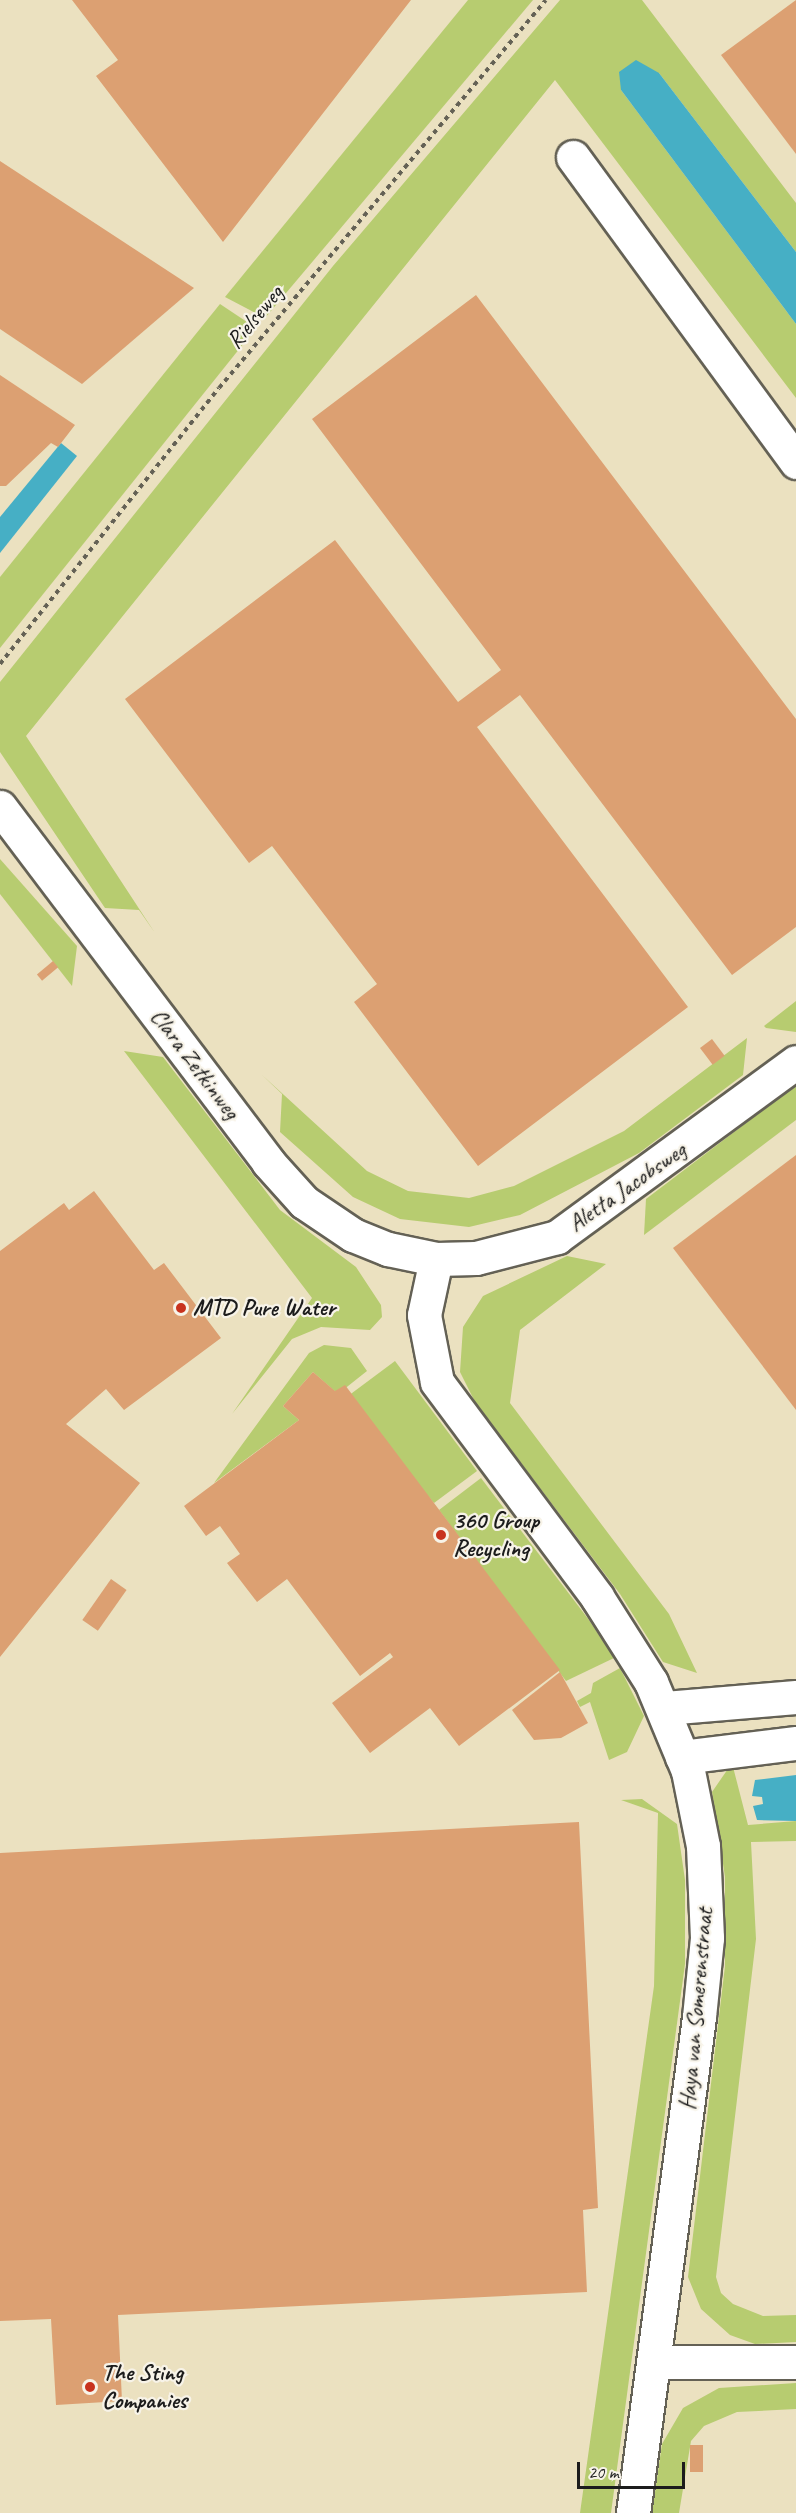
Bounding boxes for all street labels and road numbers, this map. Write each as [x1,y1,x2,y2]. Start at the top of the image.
street label: Rielseweg [220,279,290,355]
street label: Clara Zetkinweg [144,1003,246,1125]
street label: Aletta Jacobsweg [563,1136,691,1238]
street label: Haya van Somerenstraat [673,1907,719,2111]

